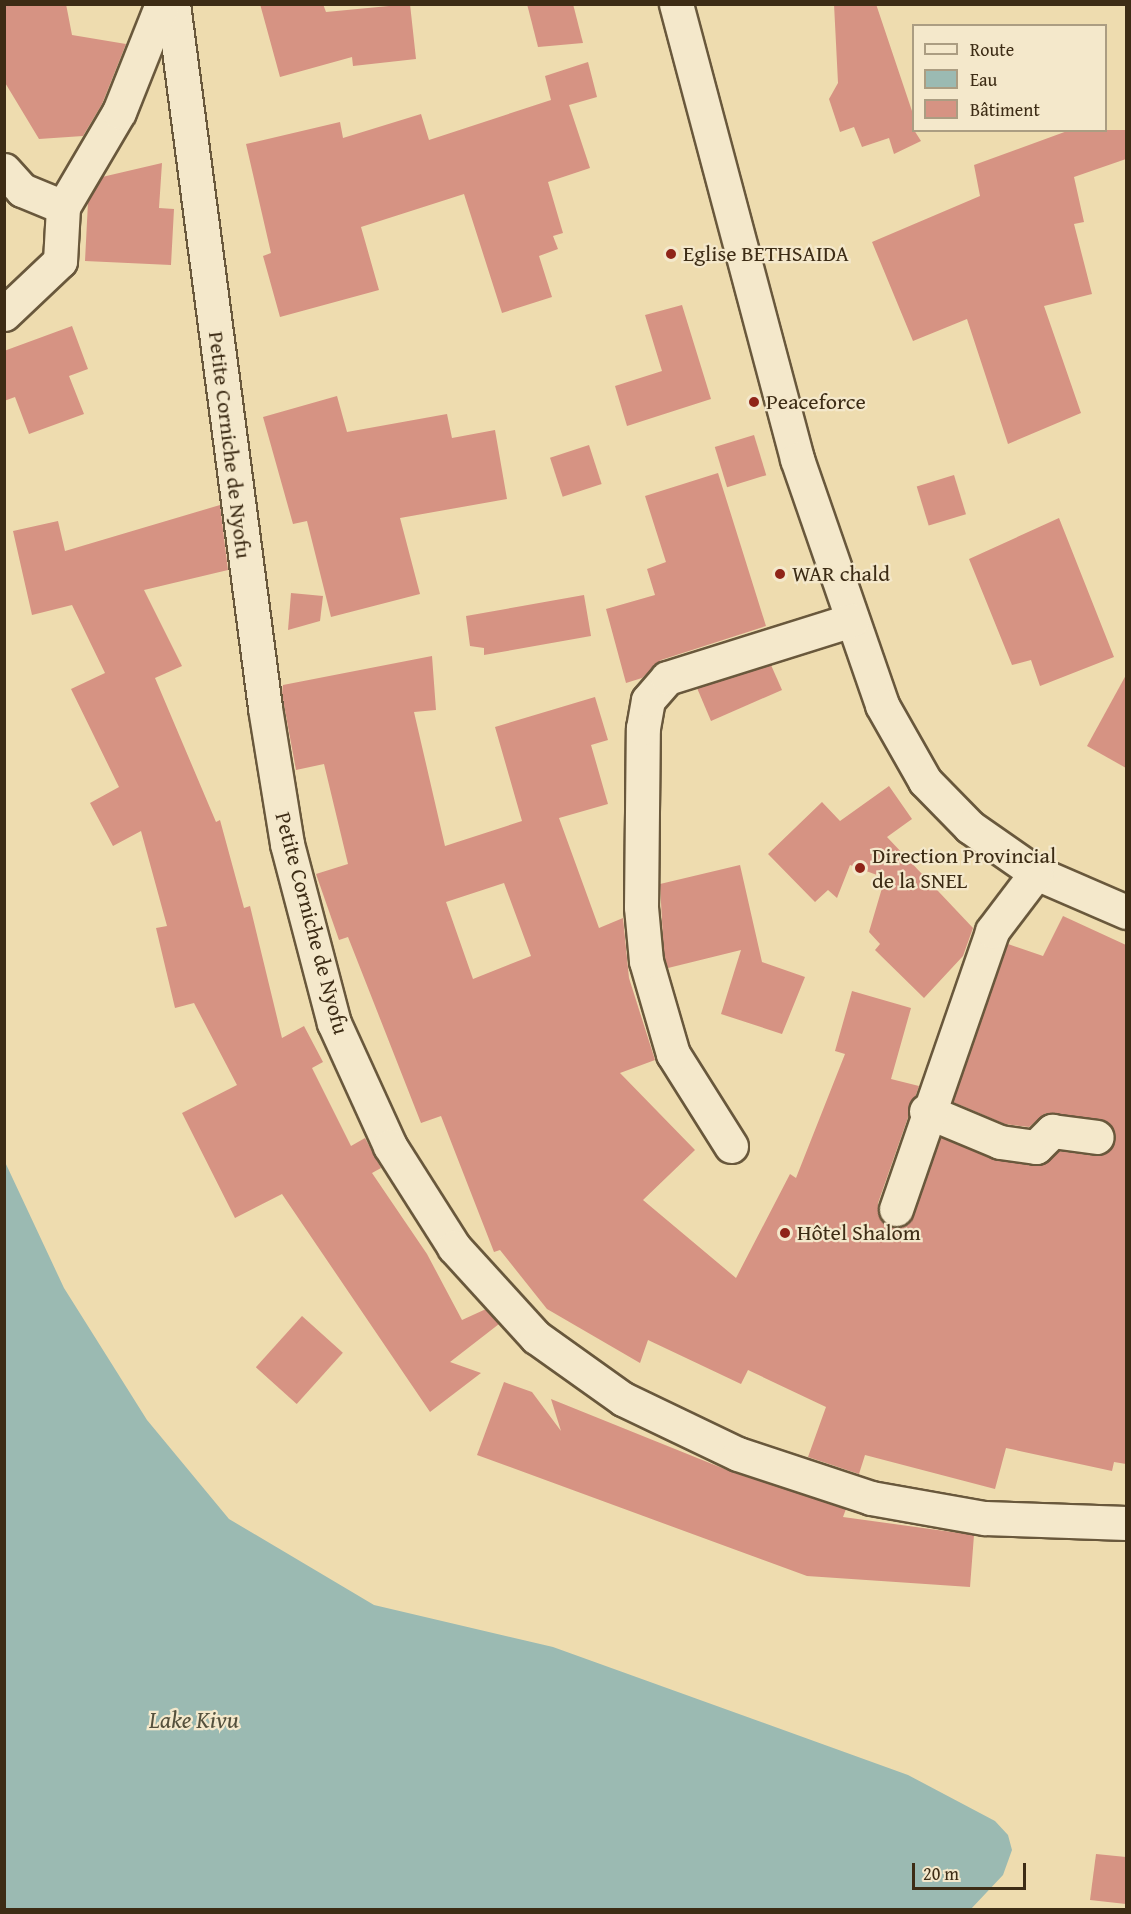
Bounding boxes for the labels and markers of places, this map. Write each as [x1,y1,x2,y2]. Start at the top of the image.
place label: Eglise BETHSAIDA [683,241,849,267]
marker: Eglise BETHSAIDA [664,247,678,261]
place label: Peaceforce [766,389,866,415]
marker: Peaceforce [747,395,761,409]
place label: WAR chald [792,561,890,587]
marker: WAR chald [773,567,787,581]
place label: Direction Provincial de la SNEL [872,842,1056,894]
marker: Direction Provincial de la SNEL [853,861,867,875]
place label: Hôtel Shalom [797,1220,921,1246]
marker: Hôtel Shalom [778,1226,792,1240]

